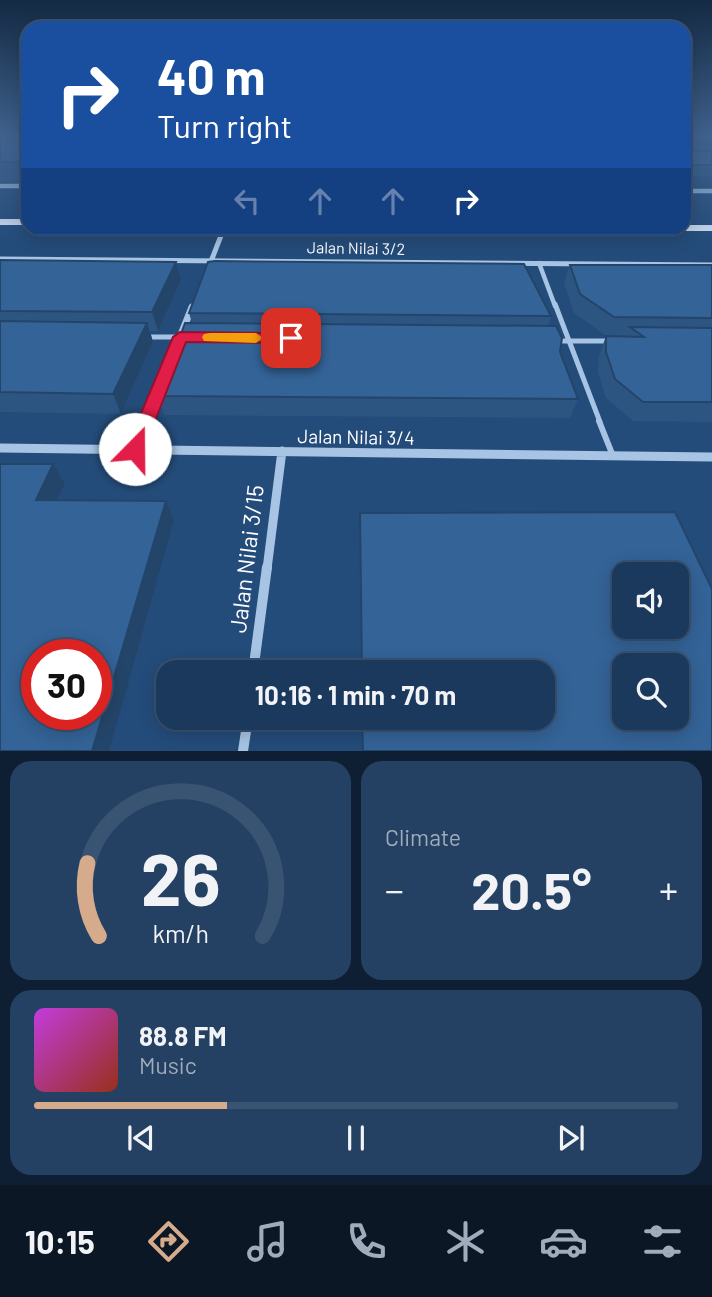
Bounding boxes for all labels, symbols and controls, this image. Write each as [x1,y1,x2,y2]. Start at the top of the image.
text: 40 m [157,46,265,105]
icon: right [42,49,133,140]
text: Turn right [157,106,292,144]
icon: left [228,182,266,220]
icon: ahead [301,182,339,220]
icon: ahead [374,182,412,220]
icon: right [447,182,485,220]
street label: Jalan Nilai 3/2 [307,237,405,258]
pin [261,308,321,368]
icon: arrive [272,319,310,357]
position arrow [98,412,172,486]
street label: Jalan Nilai 3/4 [297,424,415,449]
street label: Jalan Nilai 3/15 [223,483,269,634]
map controls [612,562,689,730]
button: sound [612,562,689,639]
speed limit sign: 30 [21,639,112,730]
button: search [612,653,689,730]
text: 10:16 · 1 min · 70 m [255,679,456,710]
text: Climate [385,823,461,851]
text: 26 [141,834,220,922]
text: 20.5° [471,858,592,920]
text: − [385,866,404,912]
text: + [659,866,678,912]
text: km/h [152,918,209,948]
text: 88.8 FM [139,1020,227,1051]
text: Music [139,1051,197,1079]
icon: previous [122,1119,160,1157]
icon: pause [337,1119,375,1157]
icon: next [552,1119,590,1157]
icon: directions [144,1217,193,1266]
icon: music [243,1217,292,1266]
icon: phone [342,1217,391,1266]
icon: climate [441,1217,490,1266]
icon: car [539,1217,588,1266]
icon: filters [638,1217,687,1266]
text: 10:15 [25,1222,95,1260]

